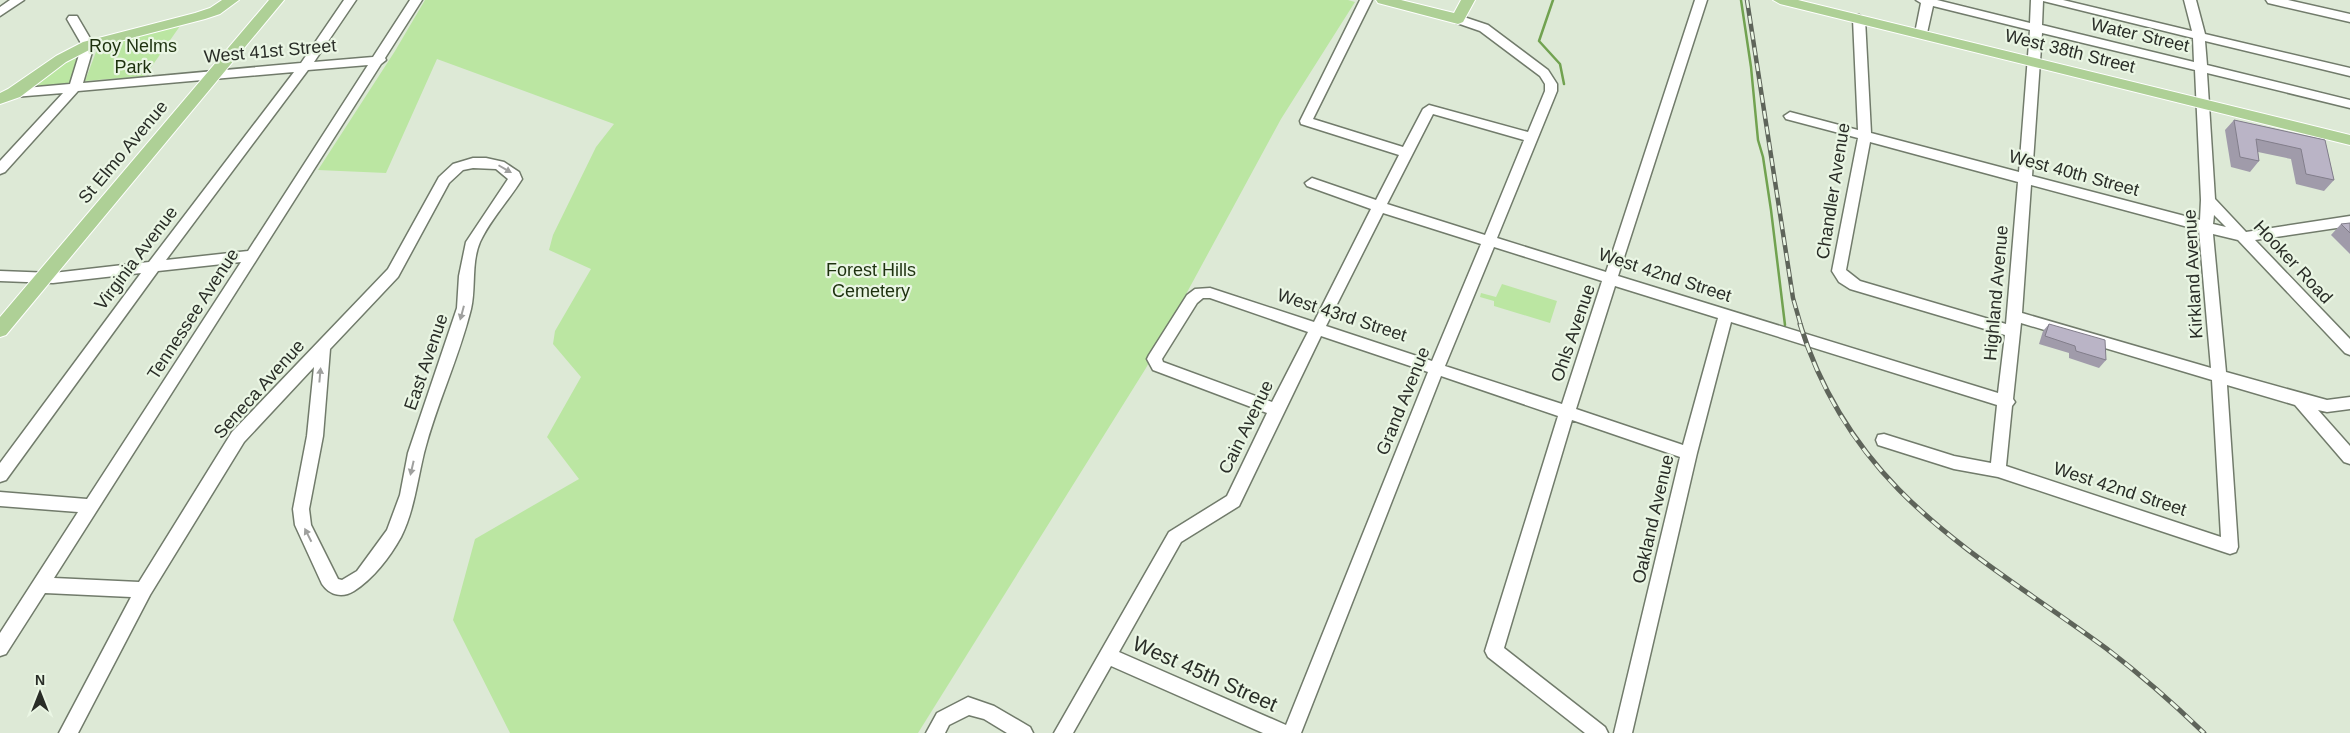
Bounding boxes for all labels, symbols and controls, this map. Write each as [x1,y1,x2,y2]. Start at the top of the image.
street label: Water Street [2089,14,2191,56]
street label: West 38th Street [2003,25,2137,77]
street label: West 41st Street [203,35,337,67]
park label: Roy Nelms Park [89,36,177,77]
street label: St Elmo Avenue [74,97,172,207]
street label: Chandler Avenue [1812,121,1854,261]
street label: West 40th Street [2007,146,2141,200]
one-way arrow [499,165,512,174]
street label: Virginia Avenue [91,202,181,314]
street label: Kirkland Avenue [2180,209,2206,339]
street label: Hooker Road [2250,216,2336,308]
street label: Highland Avenue [1980,224,2012,362]
street label: West 42nd Street [1596,244,1734,306]
street label: Tennessee Avenue [143,245,243,383]
park label: Forest Hills Cemetery [826,260,916,301]
street label: Ohls Avenue [1547,282,1599,384]
street label: West 43rd Street [1275,285,1409,345]
one-way arrow [458,306,466,321]
street label: East Avenue [400,311,452,413]
street label: Seneca Avenue [209,336,309,442]
street label: Grand Avenue [1372,344,1434,458]
one-way arrow [316,367,324,383]
street label: Cain Avenue [1215,377,1277,477]
street label: Oakland Avenue [1628,453,1678,585]
street label: West 42nd Street [2051,458,2189,520]
one-way arrow [408,460,416,475]
one-way arrow [304,528,312,542]
street label: West 45th Street [1129,631,1281,716]
north arrow [15,668,65,718]
text: N [35,672,45,688]

